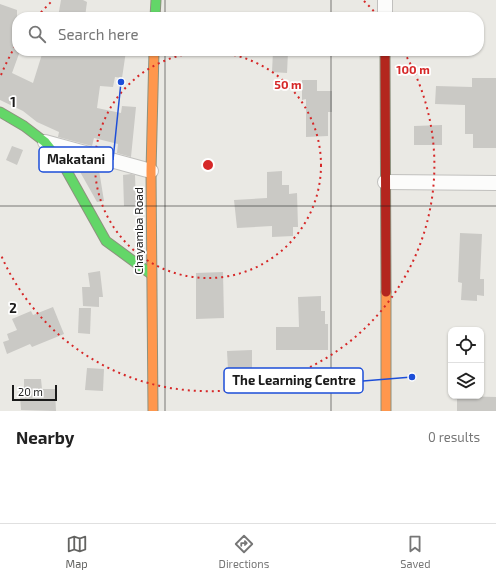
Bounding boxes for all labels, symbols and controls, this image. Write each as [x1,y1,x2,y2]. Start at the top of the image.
search box [12,12,484,56]
icon: search [26,23,48,45]
text: Search here [58,25,139,43]
text: 100 m [396,62,430,76]
text: 50 m [274,77,302,91]
text: 1 [10,94,16,110]
callout: Makatani [39,147,113,172]
text: Makatani [47,151,105,167]
centre of rings [201,158,215,172]
street label: Chayamba Road [131,187,145,275]
text: 2 [9,300,17,316]
map controls [448,327,484,399]
button: locate [448,327,484,363]
button: layers [448,363,484,399]
callout: The Learning Centre [224,368,363,393]
text: The Learning Centre [232,372,356,388]
scale bar [12,383,57,402]
text: 20 m [18,385,43,398]
text: Nearby [16,427,74,447]
text: 0 results [428,429,480,445]
tab: Map [66,533,88,570]
tab: Directions [219,533,269,570]
tab: Saved [400,533,431,570]

